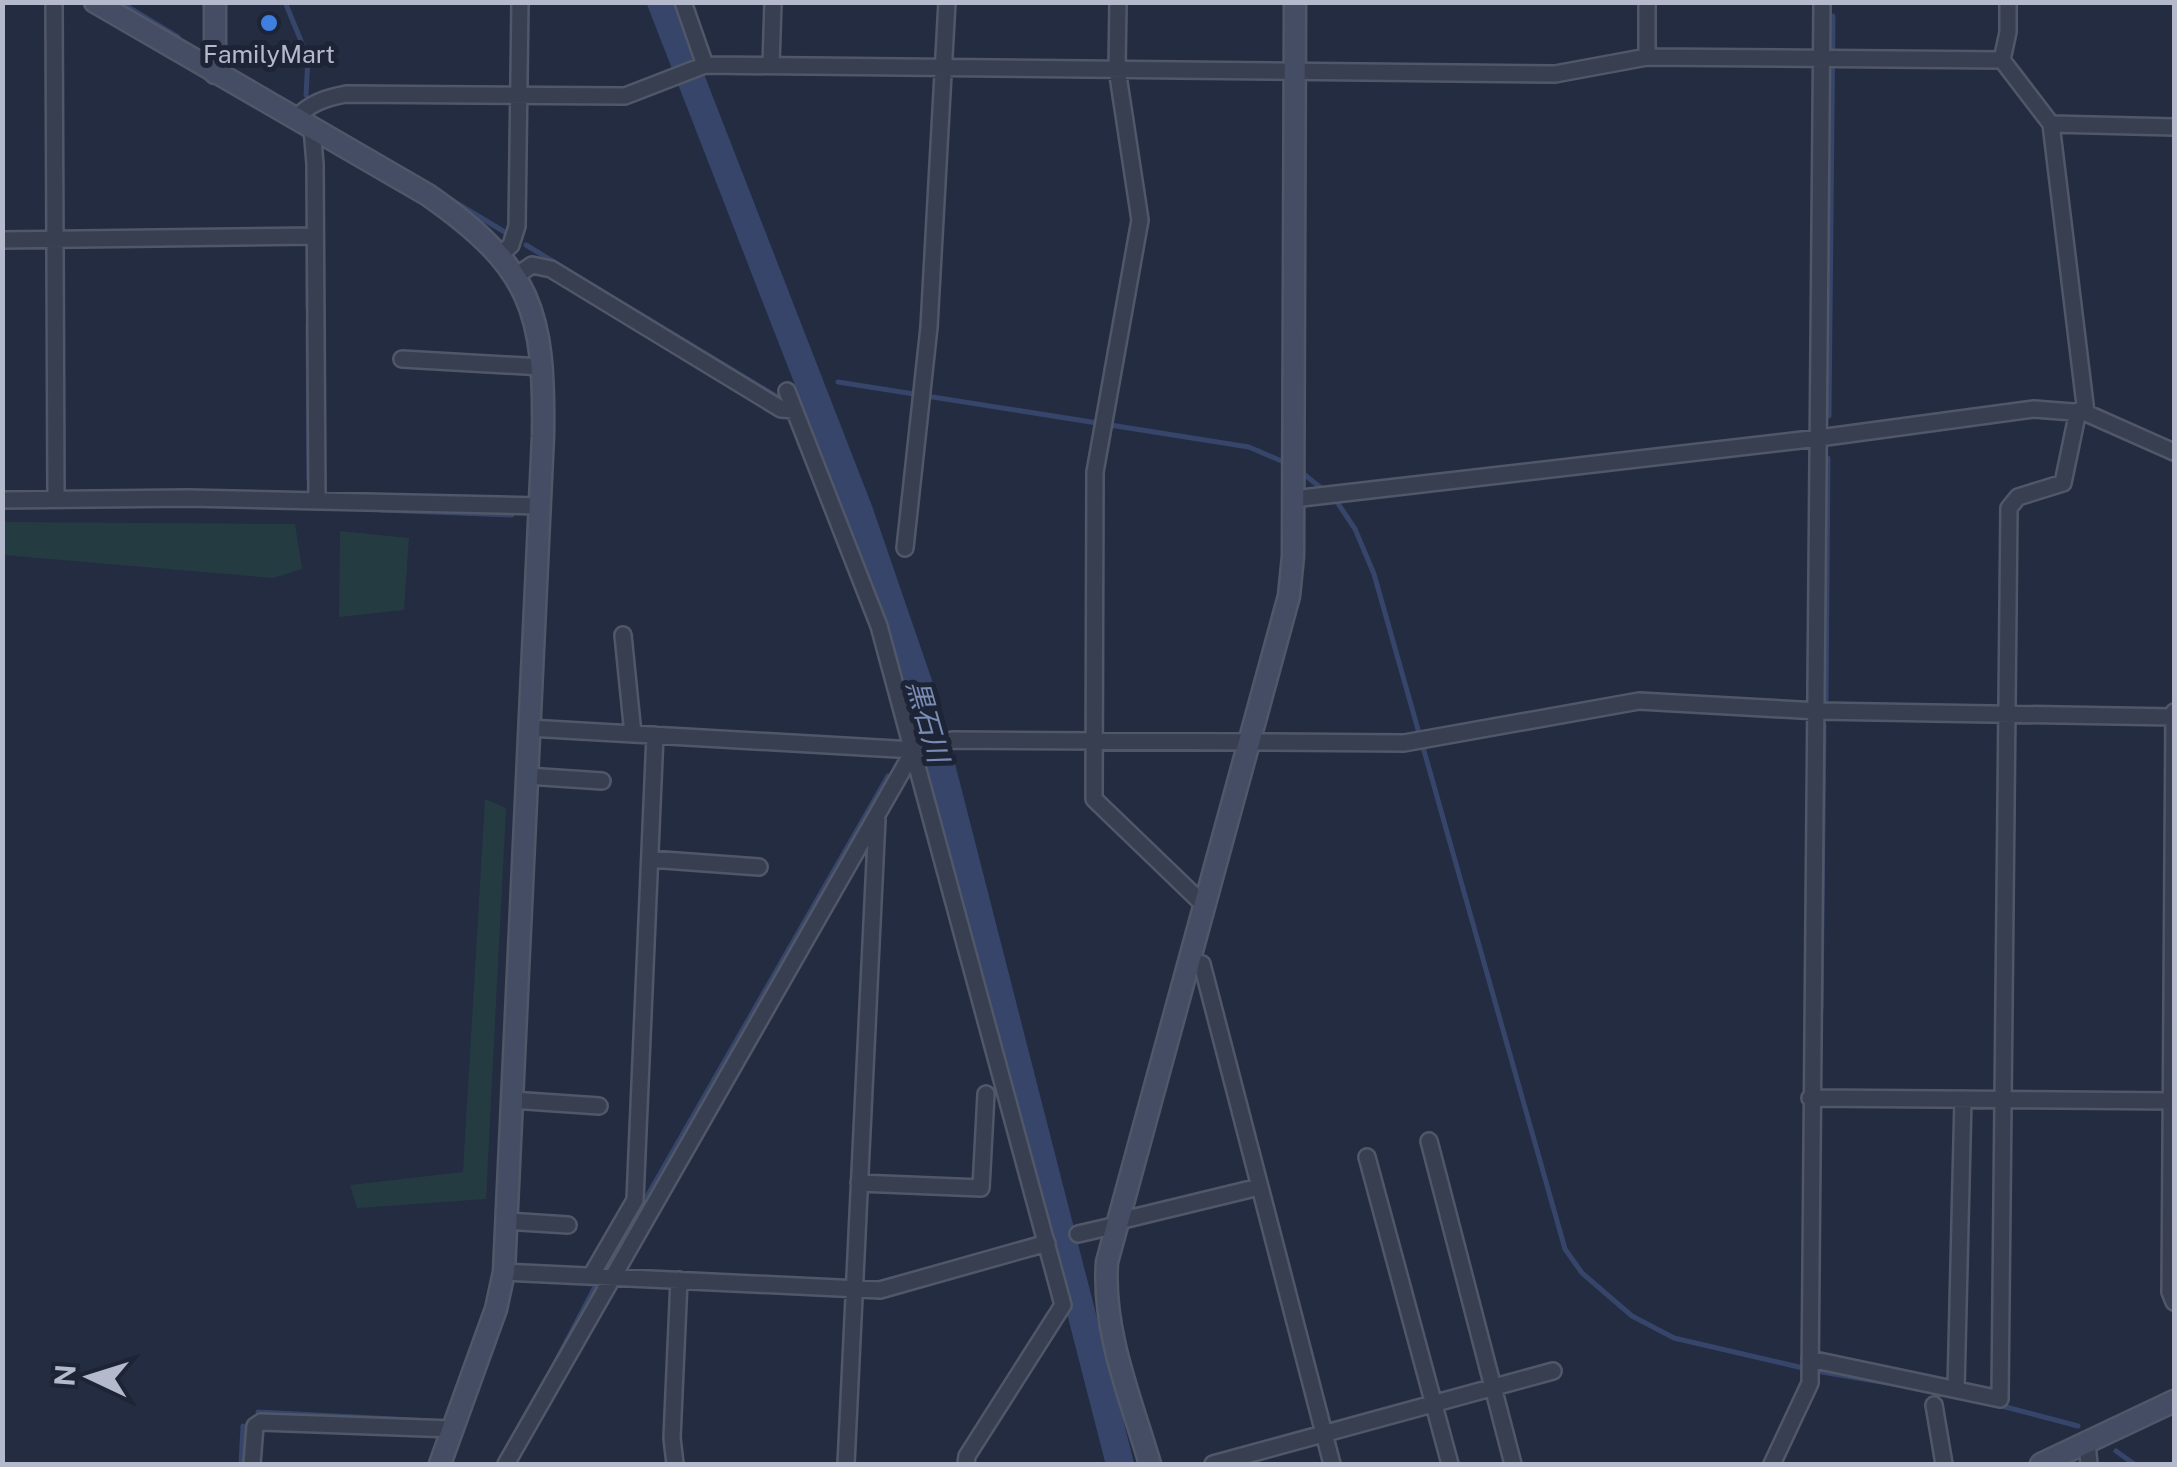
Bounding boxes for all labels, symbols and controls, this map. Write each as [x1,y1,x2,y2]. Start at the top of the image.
marker: FamilyMart [258,12,280,34]
place label: FamilyMart [203,39,335,69]
water label: 黒石川 [901,676,957,769]
north arrow [40,1327,140,1427]
text: N [47,1363,82,1387]

